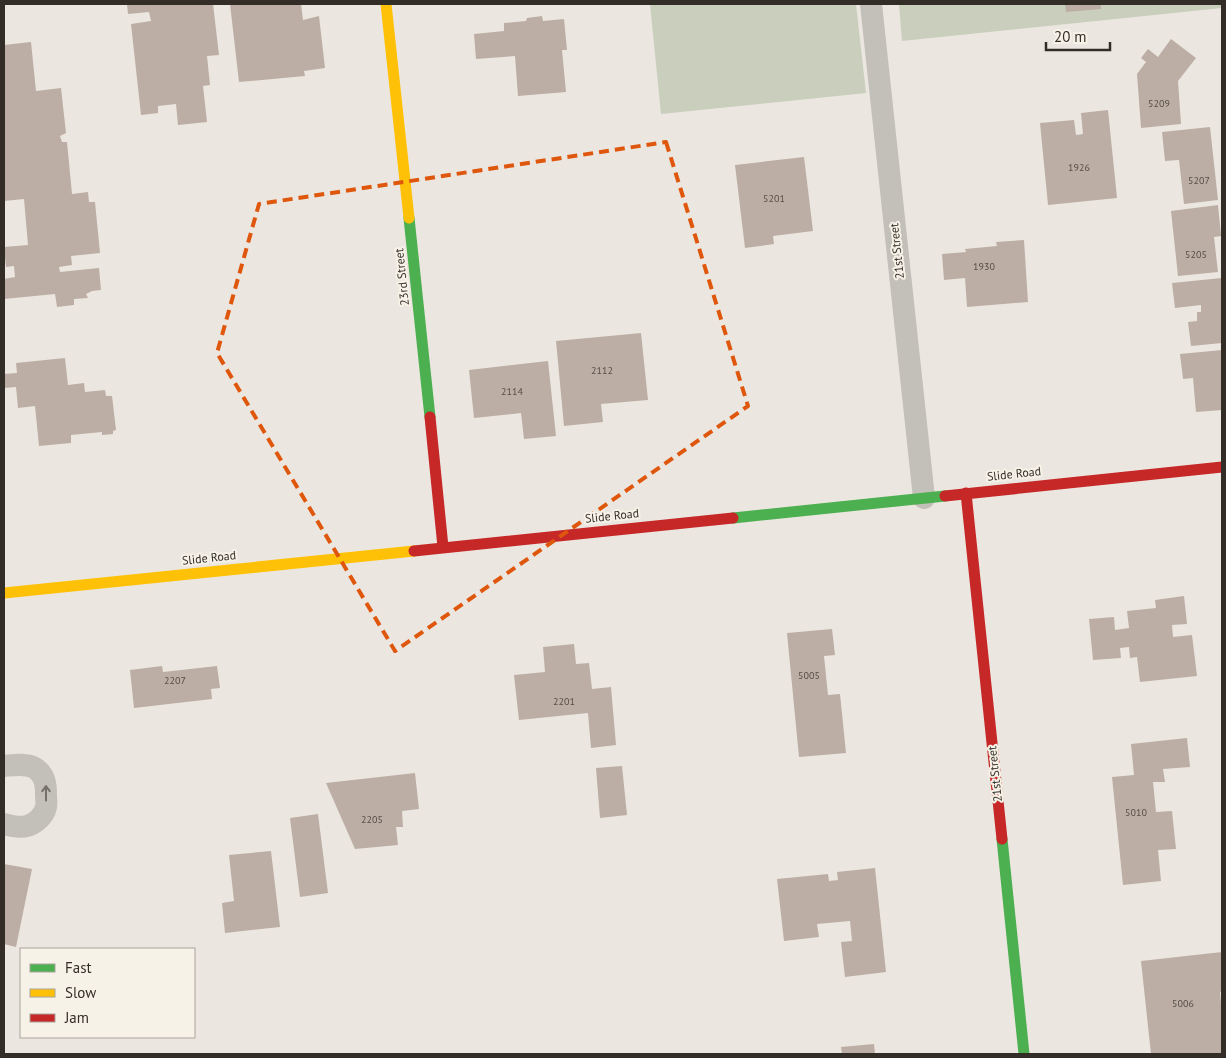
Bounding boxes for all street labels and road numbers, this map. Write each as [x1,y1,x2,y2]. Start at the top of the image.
street label: 21st Street [886,222,907,280]
street label: 23rd Street [391,248,412,306]
street label: Slide Road [986,463,1042,484]
street label: Slide Road [584,505,640,526]
street label: Slide Road [181,547,237,568]
street label: 21st Street [984,745,1005,803]

